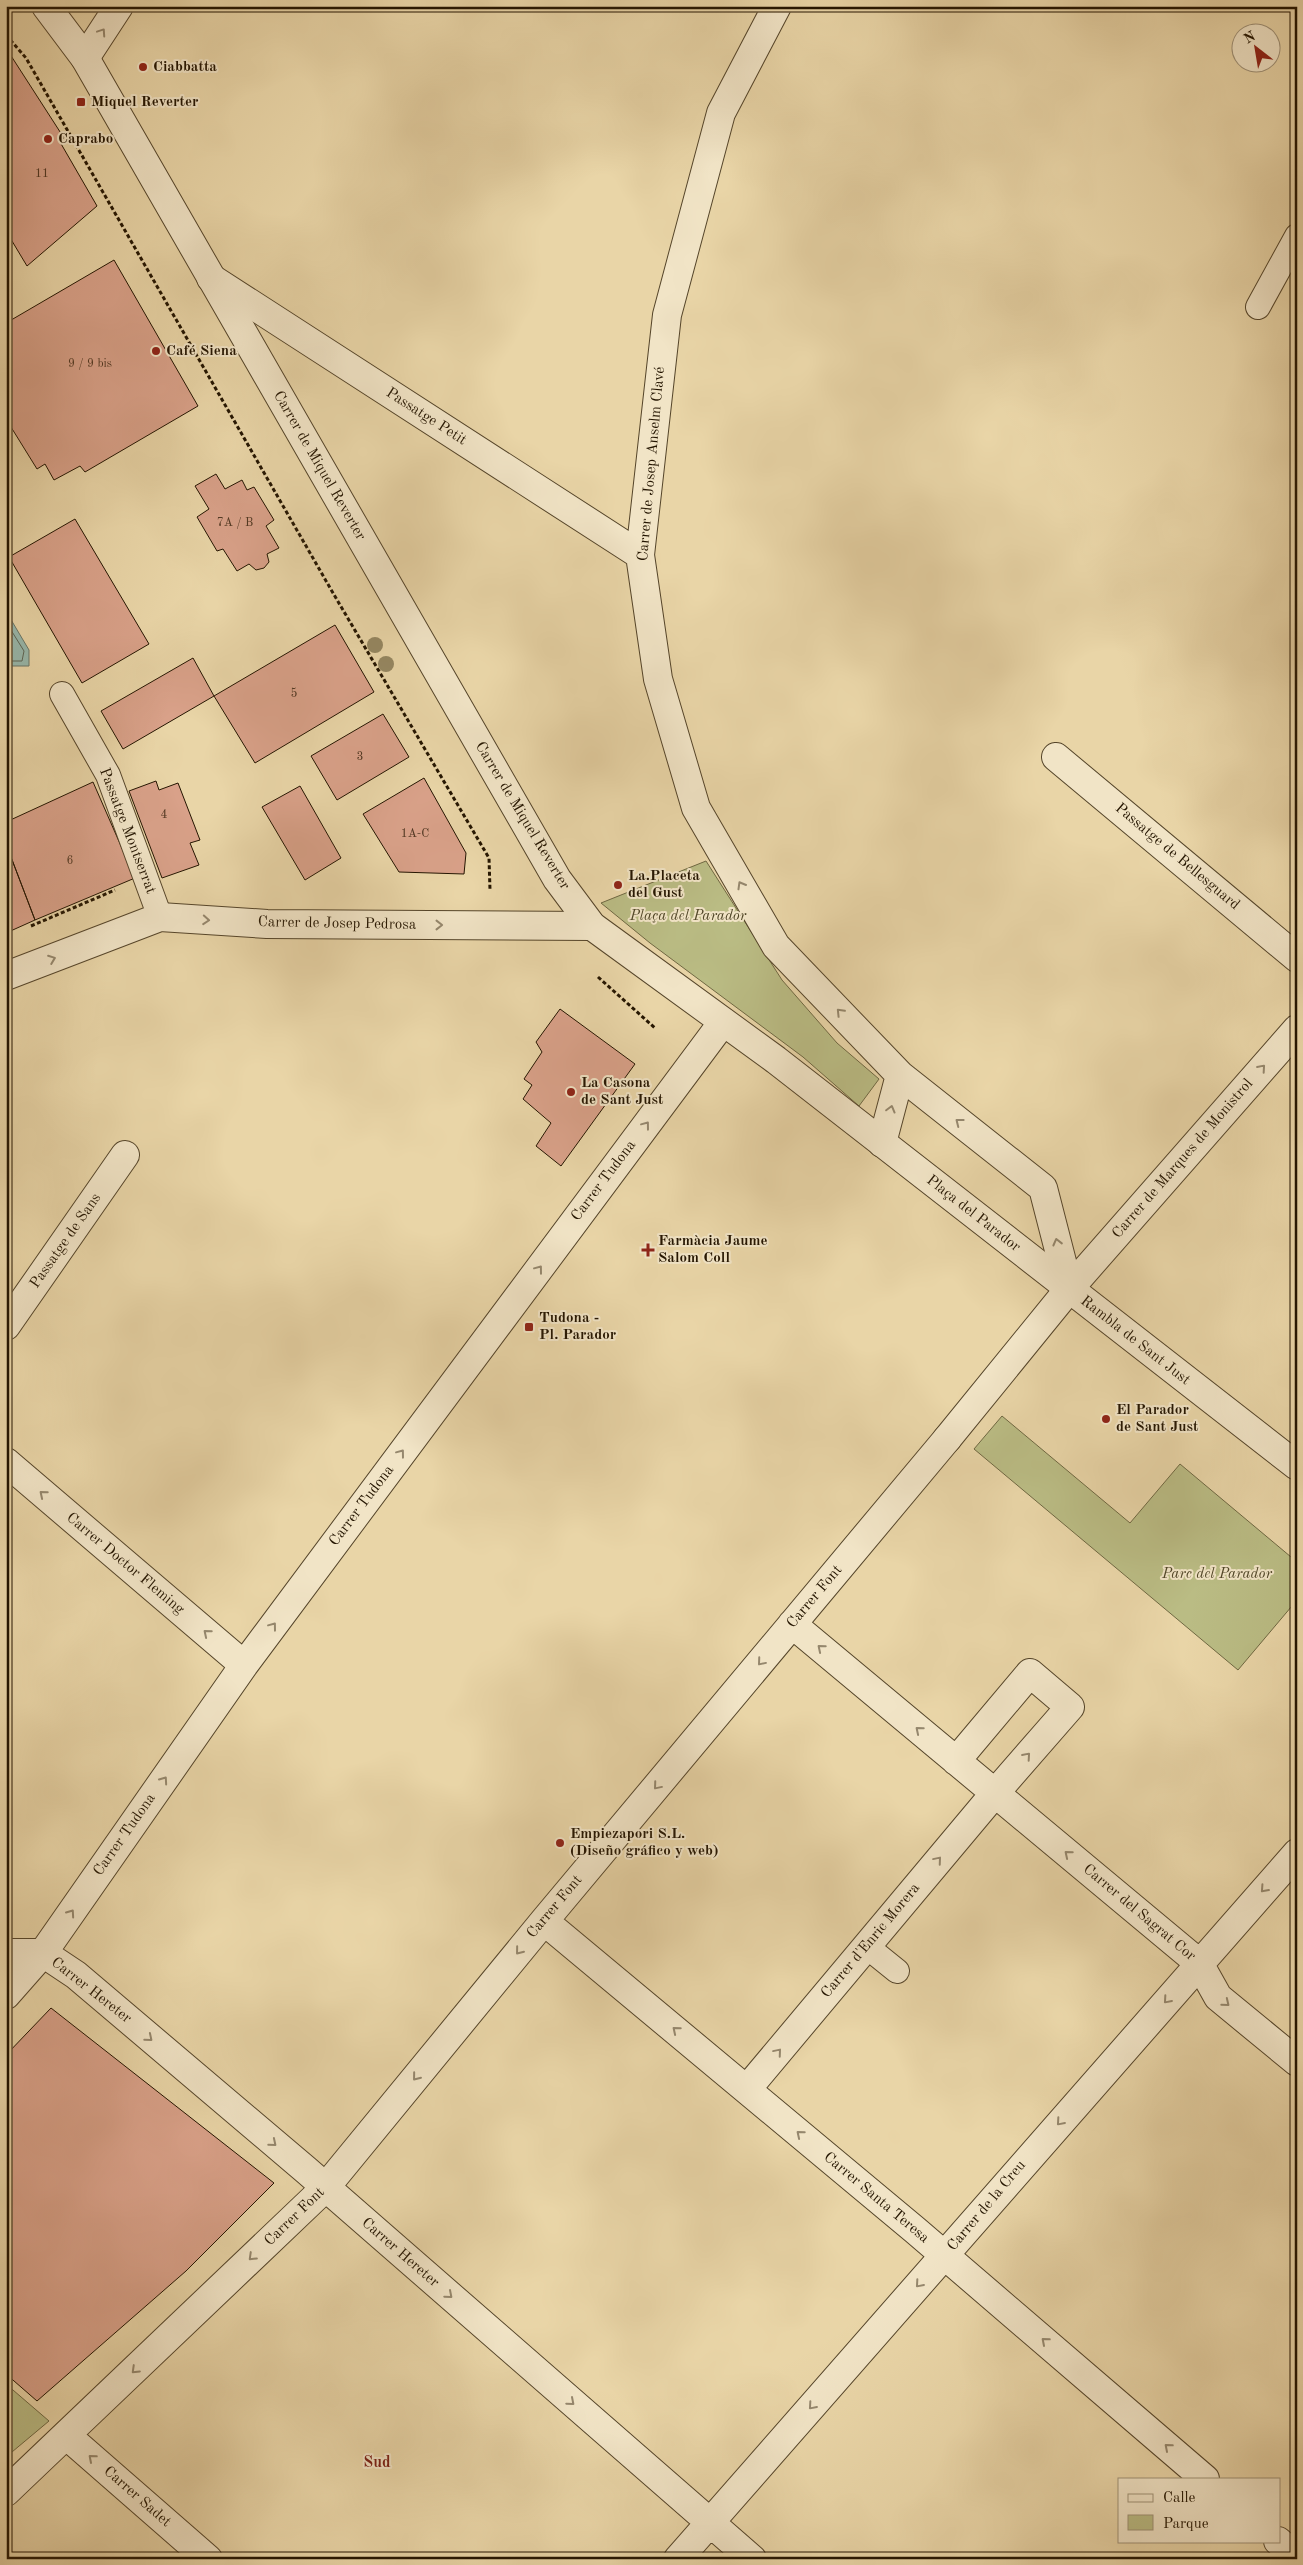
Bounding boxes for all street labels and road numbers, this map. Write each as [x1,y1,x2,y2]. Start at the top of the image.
street label: Carrer de Josep Anselm Clavé [636,366,668,562]
street label: Passatge Petit [383,385,469,449]
street label: Carrer de Miquel Reverter [270,389,368,543]
street label: Carrer de Miquel Reverter [472,739,572,893]
street label: Passatge Montserrat [96,766,158,896]
street label: Passatge de Bellesguard [1112,801,1242,913]
street label: Carrer de Josep Pedrosa [258,915,417,933]
street label: Carrer de Marques de Monistrol [1110,1076,1256,1242]
street label: Carrer Tudona [569,1137,639,1224]
street label: Plaça del Parador [923,1173,1023,1255]
street label: Passatge de Sans [28,1191,104,1291]
street label: Rambla de Sant Just [1077,1294,1193,1388]
street label: Carrer Tudona [327,1462,397,1549]
street label: Carrer Doctor Fleming [63,1510,187,1618]
street label: Carrer Font [785,1563,845,1631]
street label: Carrer Tudona [91,1791,159,1879]
street label: Carrer del Sagrat Cor [1080,1862,1198,1964]
street label: Carrer Font [525,1873,585,1941]
street label: Carrer d'Enric Morera [819,1880,924,2001]
street label: Carrer Hereter [48,1955,134,2027]
street label: Carrer Santa Teresa [821,2150,932,2247]
street label: Carrer de la Creu [945,2158,1029,2254]
street label: Carrer Font [262,2185,328,2249]
street label: Carrer Hereter [358,2215,442,2291]
street label: Carrer Sadet [100,2464,174,2530]

